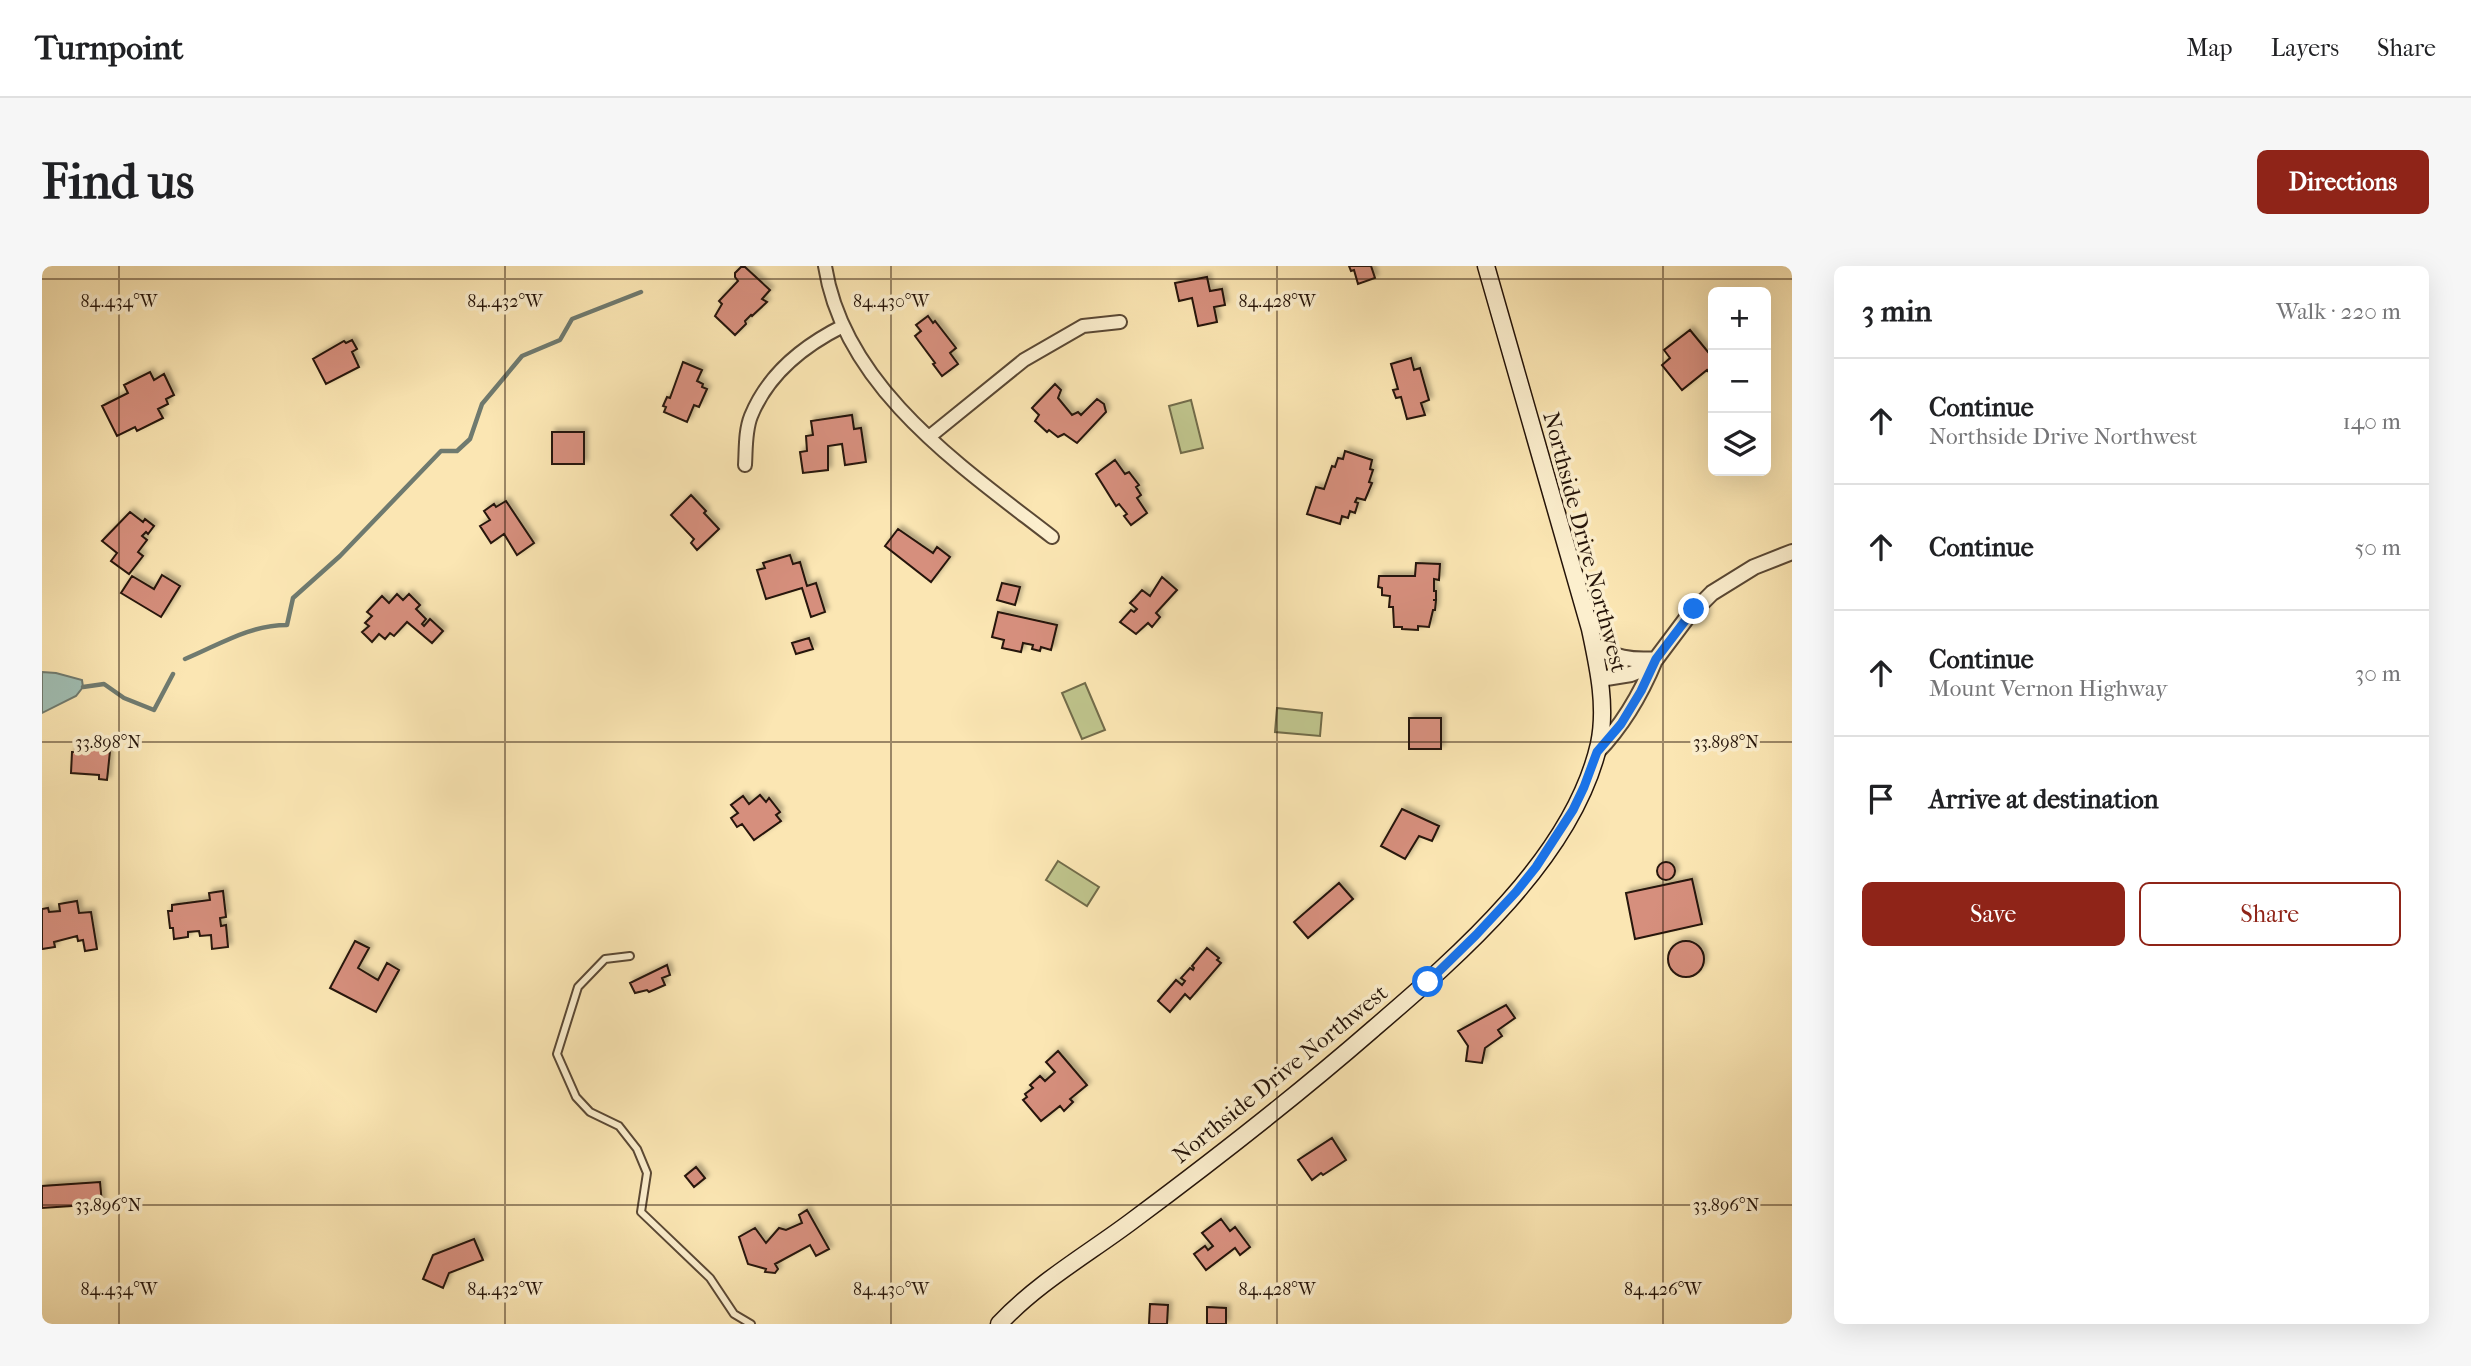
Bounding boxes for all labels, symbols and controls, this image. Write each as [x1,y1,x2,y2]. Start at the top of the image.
text: Turnpoint [35,29,183,68]
text: Map [2187,34,2233,62]
text: Layers [2271,34,2339,62]
text: Share [2377,34,2436,62]
button: Directions [2257,150,2429,214]
text: Find us [42,153,194,211]
map controls [1708,287,1771,476]
button: + [1708,287,1771,350]
text: 84.434°W [81,291,159,312]
text: 84.432°W [467,291,544,312]
text: 84.430°W [853,291,930,312]
text: 84.428°W [1238,291,1317,312]
text: 3 min [1862,294,1932,329]
text: Walk · 220 m [2276,298,2401,325]
button: − [1708,350,1771,413]
text: Continue [1929,392,2034,423]
icon: ahead [1862,402,1900,440]
text: 140 m [2342,408,2401,435]
street label: Northside Drive Northwest [1537,409,1633,675]
button: layers [1708,413,1771,476]
text: Northside Drive Northwest [1929,423,2197,450]
icon: ahead [1862,528,1900,566]
text: Continue [1929,532,2034,563]
text: 50 m [2354,534,2401,561]
route end [1678,593,1709,624]
text: Continue [1929,644,2034,675]
icon: ahead [1862,654,1900,692]
text: 30 m [2355,660,2401,687]
text: Mount Vernon Highway [1929,675,2167,702]
text: 33.898°N [75,732,141,753]
text: 33.898°N [1693,732,1759,753]
icon: arrive [1862,780,1900,818]
text: Arrive at destination [1929,784,2159,815]
button: Save [1862,882,2125,946]
button: Share [2139,882,2401,946]
route start [1412,966,1443,997]
street label: Northside Drive Northwest [1167,979,1393,1169]
text: 33.896°N [75,1195,142,1216]
text: 33.896°N [1693,1195,1760,1216]
text: 84.434°W [81,1279,159,1300]
text: 84.432°W [467,1279,544,1300]
text: 84.430°W [853,1279,930,1300]
text: 84.428°W [1238,1279,1317,1300]
text: 84.426°W [1624,1279,1703,1300]

